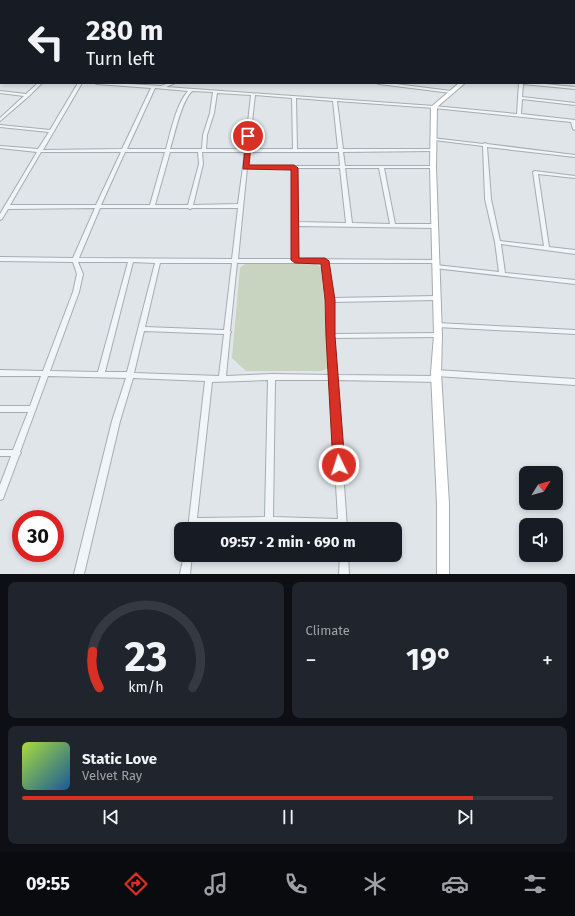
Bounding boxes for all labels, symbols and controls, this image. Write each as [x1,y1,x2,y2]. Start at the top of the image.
text: 280 m [86,14,163,47]
icon: left [20,16,72,68]
text: Turn left [86,48,155,70]
pin [231,119,265,153]
icon: arrive [237,125,259,147]
position arrow [318,444,360,486]
north arrow [519,466,563,510]
map controls [519,466,563,562]
speed limit sign: 30 [12,510,64,562]
button: sound [519,518,563,562]
text: 09:57 · 2 min · 690 m [220,533,356,551]
text: Climate [306,623,350,638]
text: 23 [124,632,167,682]
text: 19° [406,642,452,678]
text: − [306,647,317,674]
text: + [542,647,553,674]
text: km/h [128,679,163,696]
text: Static Love [82,750,157,768]
text: Velvet Ray [82,768,142,783]
icon: previous [100,806,122,828]
icon: pause [277,806,299,828]
icon: next [454,806,476,828]
icon: directions [122,870,150,898]
icon: music [202,870,230,898]
icon: phone [282,870,310,898]
icon: climate [361,870,389,898]
icon: car [441,870,469,898]
icon: filters [521,870,549,898]
text: 09:55 [26,873,70,895]

